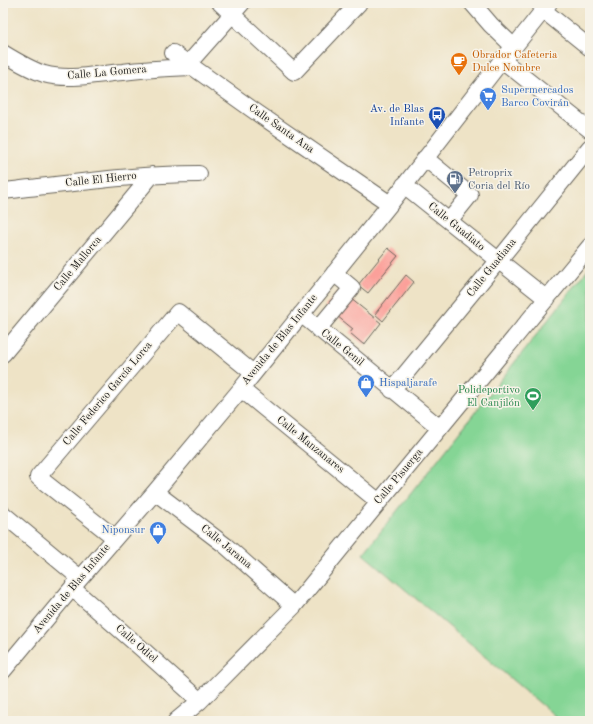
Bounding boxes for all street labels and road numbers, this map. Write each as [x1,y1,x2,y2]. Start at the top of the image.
street label: Calle La Gomera [67,64,148,82]
street label: Calle Santa Ana [246,102,316,156]
street label: Calle El Hierro [65,171,137,189]
street label: Calle Guadiato [426,201,486,253]
street label: Calle Mallorca [52,234,104,293]
street label: Calle Guadiana [465,236,519,299]
street label: Avenida de Blas Infante [240,293,320,387]
street label: Calle Genil [318,327,366,369]
street label: Calle Federico García Lorca [61,340,155,448]
street label: Calle Manzanares [274,414,346,476]
street label: Calle Pisuerga [373,447,426,507]
street label: Calle Jarama [198,523,254,571]
street label: Avenida de Blas Infante [31,542,113,636]
street label: Calle Odiel [113,623,159,665]

